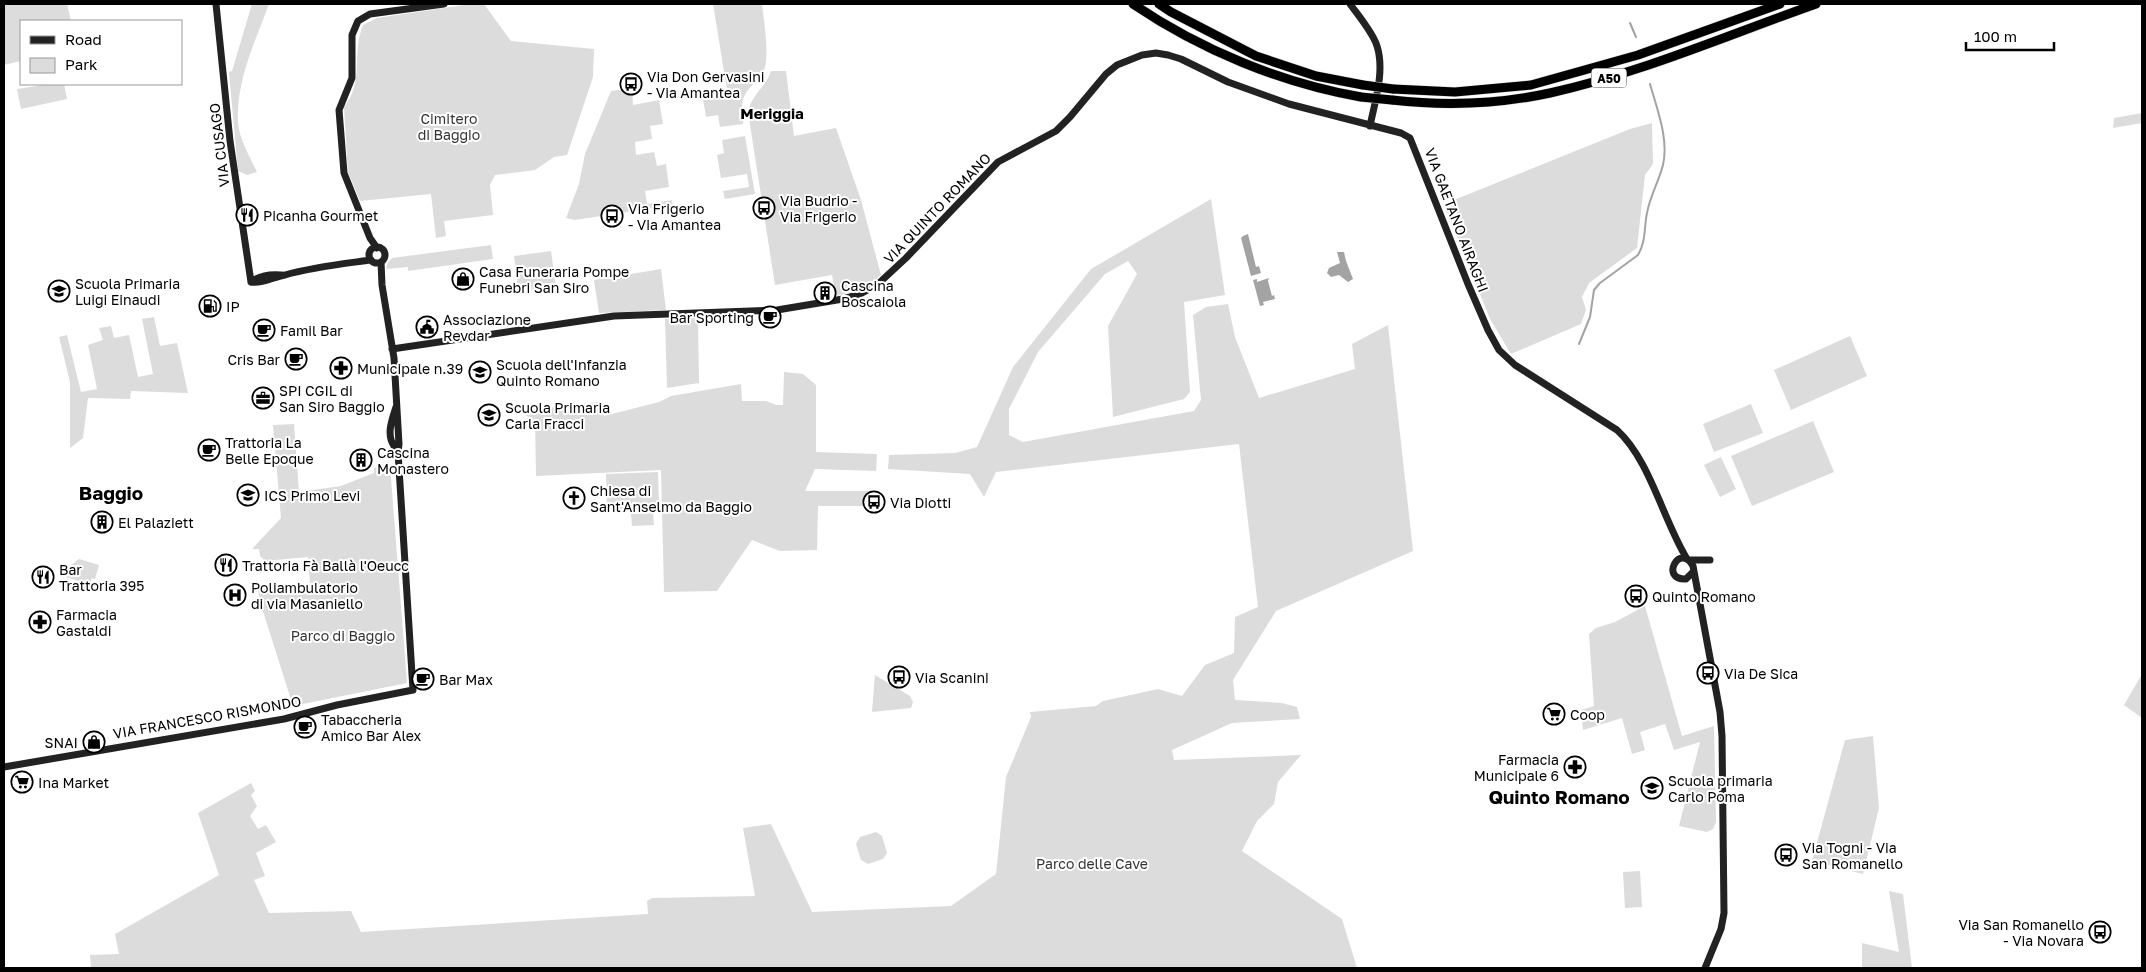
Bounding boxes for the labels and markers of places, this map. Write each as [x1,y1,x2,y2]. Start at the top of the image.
place label: Via Don Gervasini - Via Amantea [647,68,765,101]
bus stop icon: Via Don Gervasini - Via Amantea [619,72,643,96]
place label: Via Budrio - Via Frigerio [780,192,857,225]
bus stop icon: Via Budrio - Via Frigerio [752,196,776,220]
place label: Via Frigerio - Via Amantea [628,200,721,233]
restaurant icon: Picanha Gourmet [235,203,259,227]
bus stop icon: Via Frigerio - Via Amantea [600,204,624,228]
place label: Picanha Gourmet [263,207,378,224]
place label: Casa Funeraria Pompe Funebri San Siro [479,263,629,296]
shop icon: Casa Funeraria Pompe Funebri San Siro [451,267,475,291]
place label: Scuola Primaria Luigi Einaudi [75,275,180,308]
place label: Cascina Boscaiola [841,277,906,310]
school or university icon: Scuola Primaria Luigi Einaudi [47,279,71,303]
building icon: Cascina Boscaiola [813,281,837,305]
fuel station icon: IP [198,294,222,318]
place label: IP [226,298,240,315]
cafe icon: Bar Sporting [758,305,782,329]
place label: Bar Sporting [669,309,754,326]
place label: Associazione Revdar [443,311,531,344]
public building icon: Associazione Revdar [415,315,439,339]
cafe icon: Famil Bar [252,318,276,342]
place label: Famil Bar [280,322,343,339]
cafe icon: Cris Bar [284,347,308,371]
place label: Cris Bar [228,351,281,368]
pharmacy icon: Municipale n.39 [329,356,353,380]
place label: Scuola dell'Infanzia Quinto Romano [496,356,627,389]
place label: Municipale n.39 [357,360,463,377]
school or university icon: Scuola dell'Infanzia Quinto Romano [468,360,492,384]
place label: SPI CGIL di San Siro Baggio [279,382,385,415]
office icon: SPI CGIL di San Siro Baggio [251,386,275,410]
place label: Scuola Primaria Carla Fracci [505,399,610,432]
school or university icon: Scuola Primaria Carla Fracci [477,403,501,427]
place label: Trattoria La Belle Epoque [225,434,314,467]
cafe icon: Trattoria La Belle Epoque [197,438,221,462]
place label: Cascina Monastero [377,444,449,477]
building icon: Cascina Monastero [349,448,373,472]
place label: Chiesa di Sant'Anselmo da Baggio [590,482,752,515]
school or university icon: ICS Primo Levi [236,483,260,507]
church icon: Chiesa di Sant'Anselmo da Baggio [562,486,586,510]
place label: ICS Primo Levi [264,487,360,504]
bus stop icon: Via Diotti [862,490,886,514]
place label: Via Diotti [890,494,951,511]
building icon: El Palaziett [90,510,114,534]
place label: El Palaziett [118,514,194,531]
restaurant icon: Trattoria Fà Ballà l'Oeucc [214,553,238,577]
place label: Trattoria Fà Ballà l'Oeucc [242,557,409,574]
place label: Bar Trattoria 395 [59,561,144,594]
restaurant icon: Bar Trattoria 395 [31,565,55,589]
place label: Poliambulatorio di via Masaniello [251,579,363,612]
hospital icon: Poliambulatorio di via Masaniello [223,583,247,607]
bus stop icon: Quinto Romano [1624,584,1648,608]
place label: Quinto Romano [1652,588,1756,605]
place label: Farmacia Gastaldi [56,606,117,639]
pharmacy icon: Farmacia Gastaldi [28,610,52,634]
bus stop icon: Via De Sica [1696,661,1720,685]
bus stop icon: Via Scanini [887,665,911,689]
place label: Via De Sica [1724,665,1798,682]
cafe icon: Bar Max [411,667,435,691]
place label: Via Scanini [915,669,989,686]
place label: Bar Max [439,671,493,688]
supermarket icon: Coop [1542,702,1566,726]
place label: Coop [1570,706,1605,723]
place label: Tabaccheria Amico Bar Alex [321,711,422,744]
cafe icon: Tabaccheria Amico Bar Alex [293,715,317,739]
shop icon: SNAI [82,730,106,754]
place label: SNAI [45,734,78,751]
place label: Farmacia Municipale 6 [1474,751,1559,784]
pharmacy icon: Farmacia Municipale 6 [1563,755,1587,779]
supermarket icon: Ina Market [10,770,34,794]
place label: Scuola primaria Carlo Poma [1668,772,1773,805]
place label: Ina Market [38,774,109,791]
school or university icon: Scuola primaria Carlo Poma [1640,776,1664,800]
place label: Via Togni - Via San Romanello [1802,839,1903,872]
bus stop icon: Via Togni - Via San Romanello [1774,843,1798,867]
place label: Via San Romanello - Via Novara [1958,916,2084,949]
bus stop icon: Via San Romanello - Via Novara [2088,920,2112,944]

